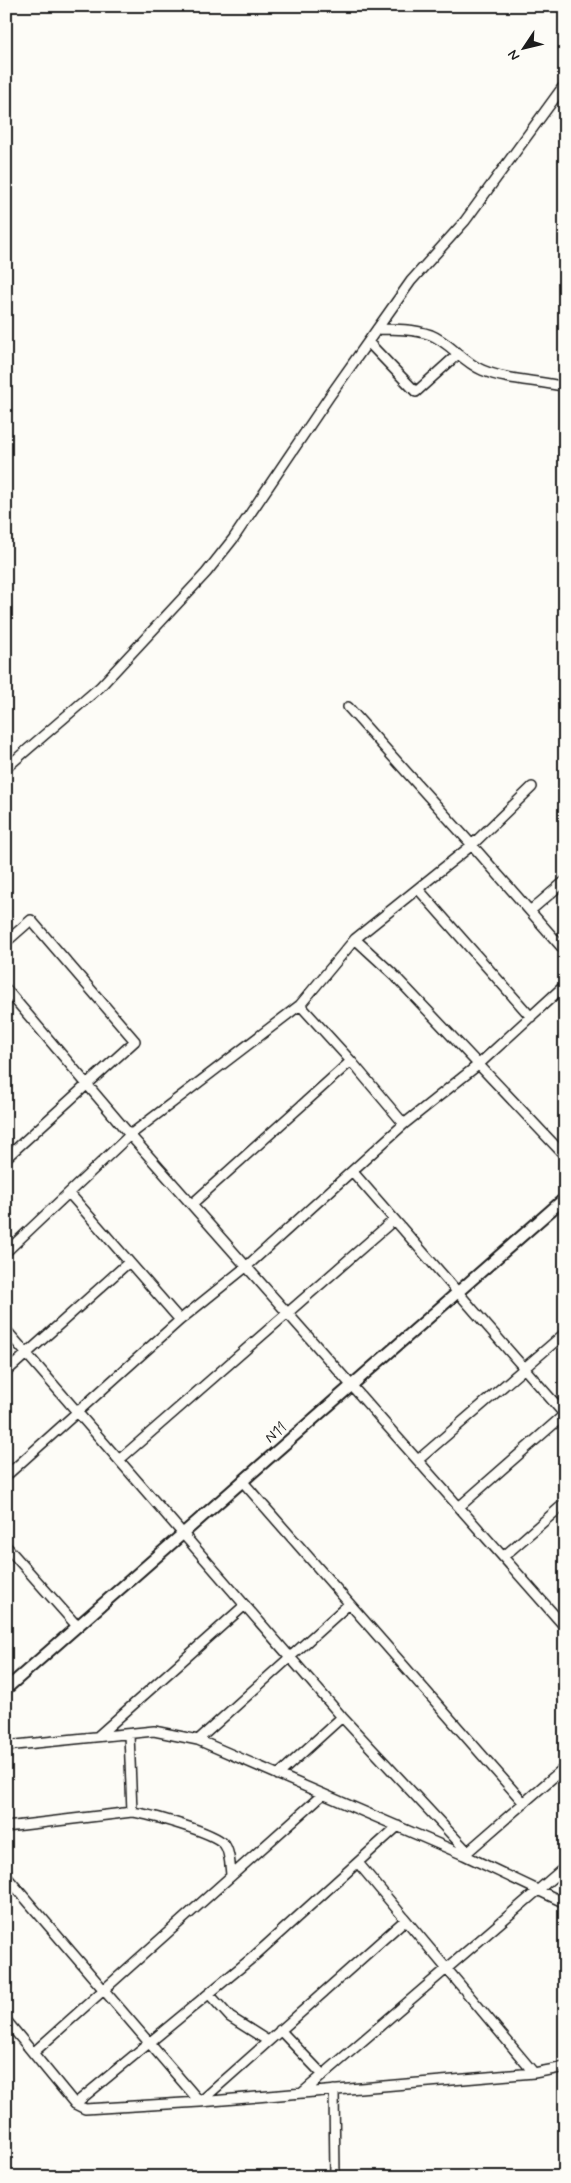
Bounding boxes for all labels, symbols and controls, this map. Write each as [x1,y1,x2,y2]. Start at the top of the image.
north arrow [498,22,548,72]
text: N [504,46,524,64]
street label: N11 [261,1418,291,1448]

